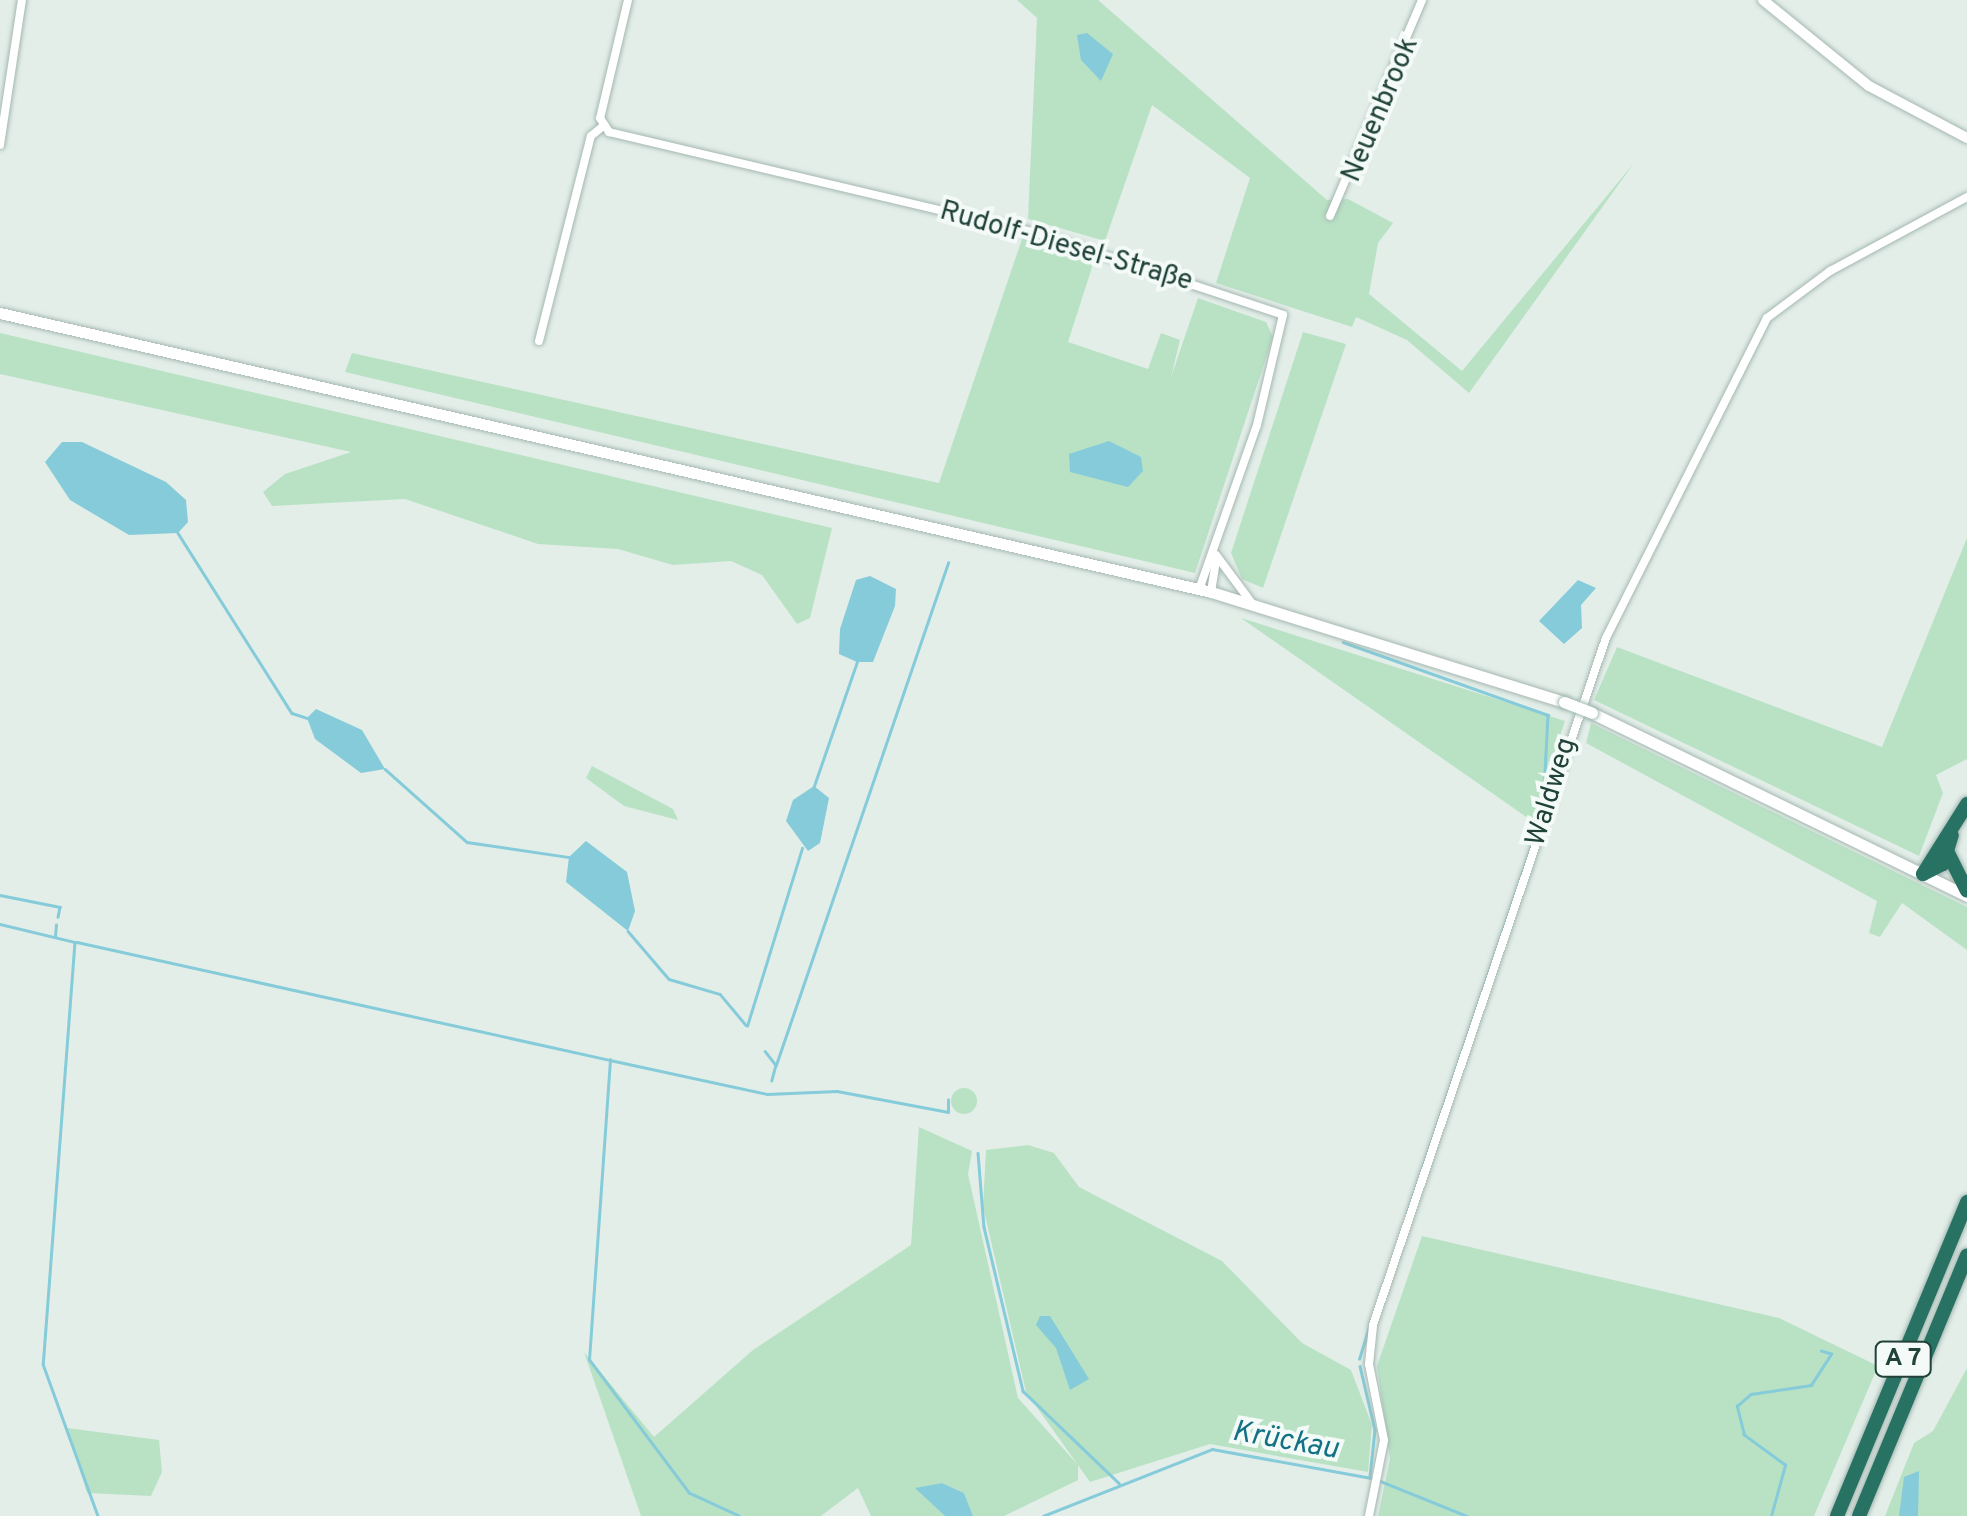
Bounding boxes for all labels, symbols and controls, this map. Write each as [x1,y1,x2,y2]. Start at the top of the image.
street label: Neuenbrook [1335,33,1427,187]
street label: Rudolf-Diesel-Straße [936,195,1196,299]
street label: Waldweg [1520,734,1584,850]
road number: A 7 [1873,1339,1933,1379]
water label: Krückau [1229,1415,1341,1469]

